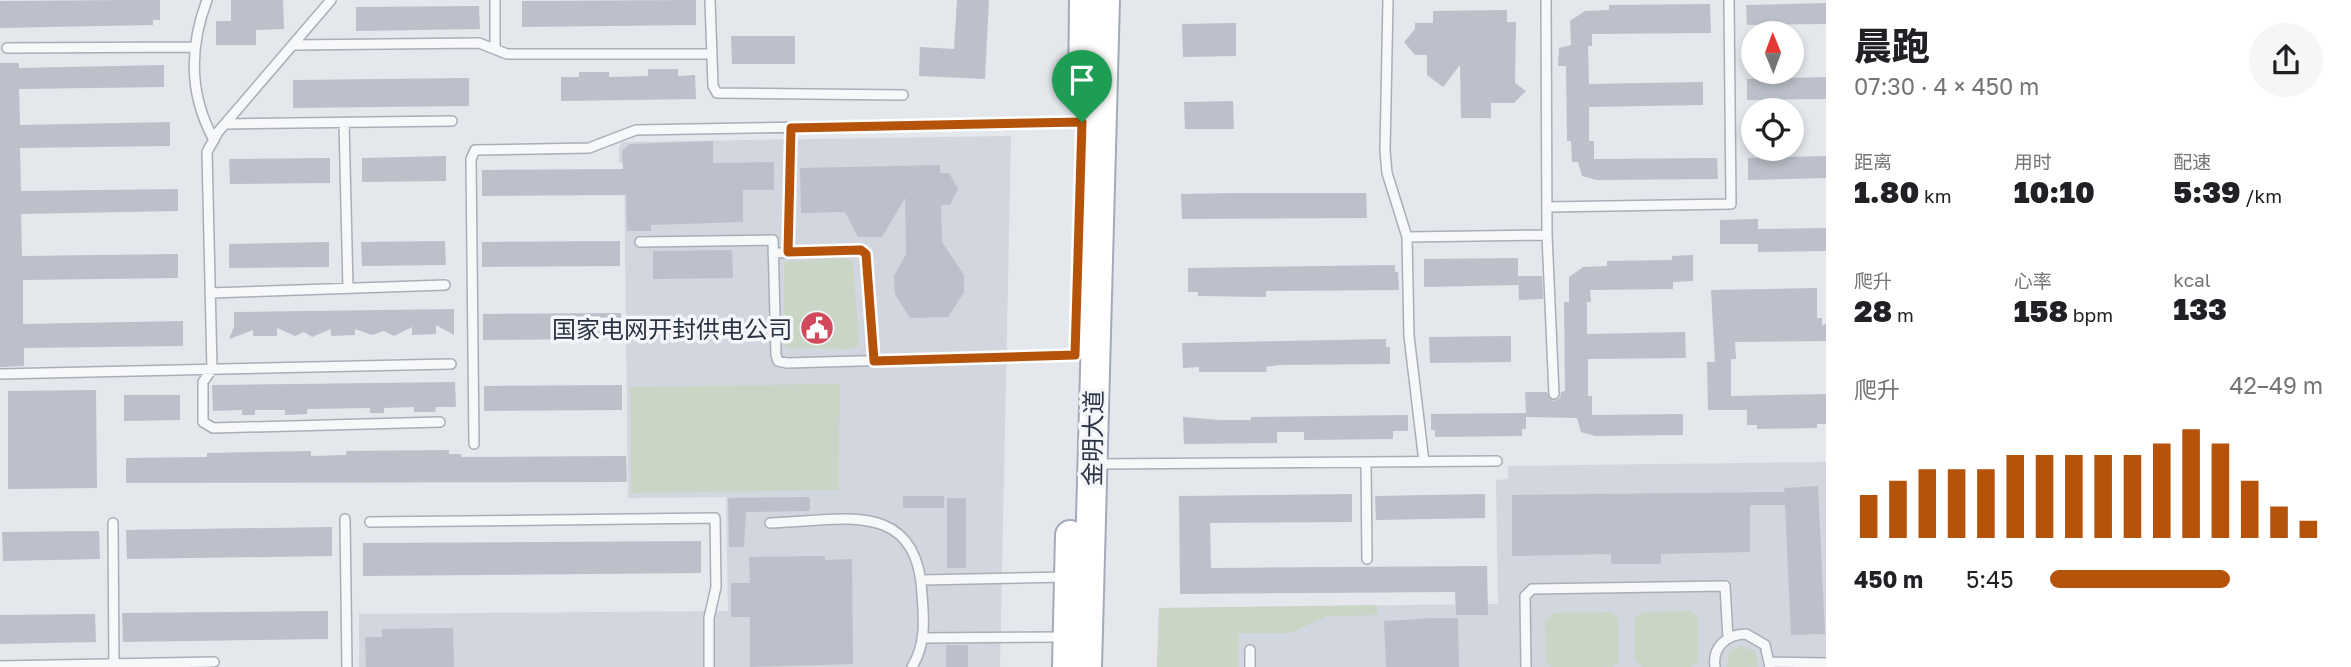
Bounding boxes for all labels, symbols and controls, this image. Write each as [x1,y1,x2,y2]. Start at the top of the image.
north arrow [1741,21,1804,84]
map controls [1741,21,1804,161]
text: 晨跑 [1854,23,1930,68]
button: share [2249,23,2323,97]
pin [1052,50,1112,122]
icon: arrive [1063,61,1101,99]
text: 07:30 · 4 × 450 m [1854,72,2039,100]
button: locate [1741,98,1804,161]
text: 距离 [1854,150,1892,173]
text: 用时 [2014,150,2052,173]
text: 配速 [2173,150,2211,173]
text: 1.80 [1854,174,1919,210]
text: 10:10 [2014,174,2095,210]
text: 5:39 [2173,174,2241,210]
text: km [1919,184,1952,207]
text: /km [2241,184,2282,207]
text: kcal [2173,268,2211,291]
text: 爬升 [1854,269,1892,292]
text: 心率 [2014,269,2052,292]
text: 133 [2173,291,2227,327]
text: 28 [1854,293,1892,329]
text: 158 [2014,293,2068,329]
text: m [1892,303,1914,326]
text: bpm [2068,303,2113,326]
public building icon: 国家电网开封供电公司 [798,309,836,347]
place label: 国家电网开封供电公司 [552,314,792,343]
text: 42–49 m [2229,371,2323,399]
text: 爬升 [1854,375,1900,403]
street label: 金明大道 [1077,390,1107,486]
text: 450 m [1854,565,1923,593]
text: 5:45 [1966,565,2014,593]

